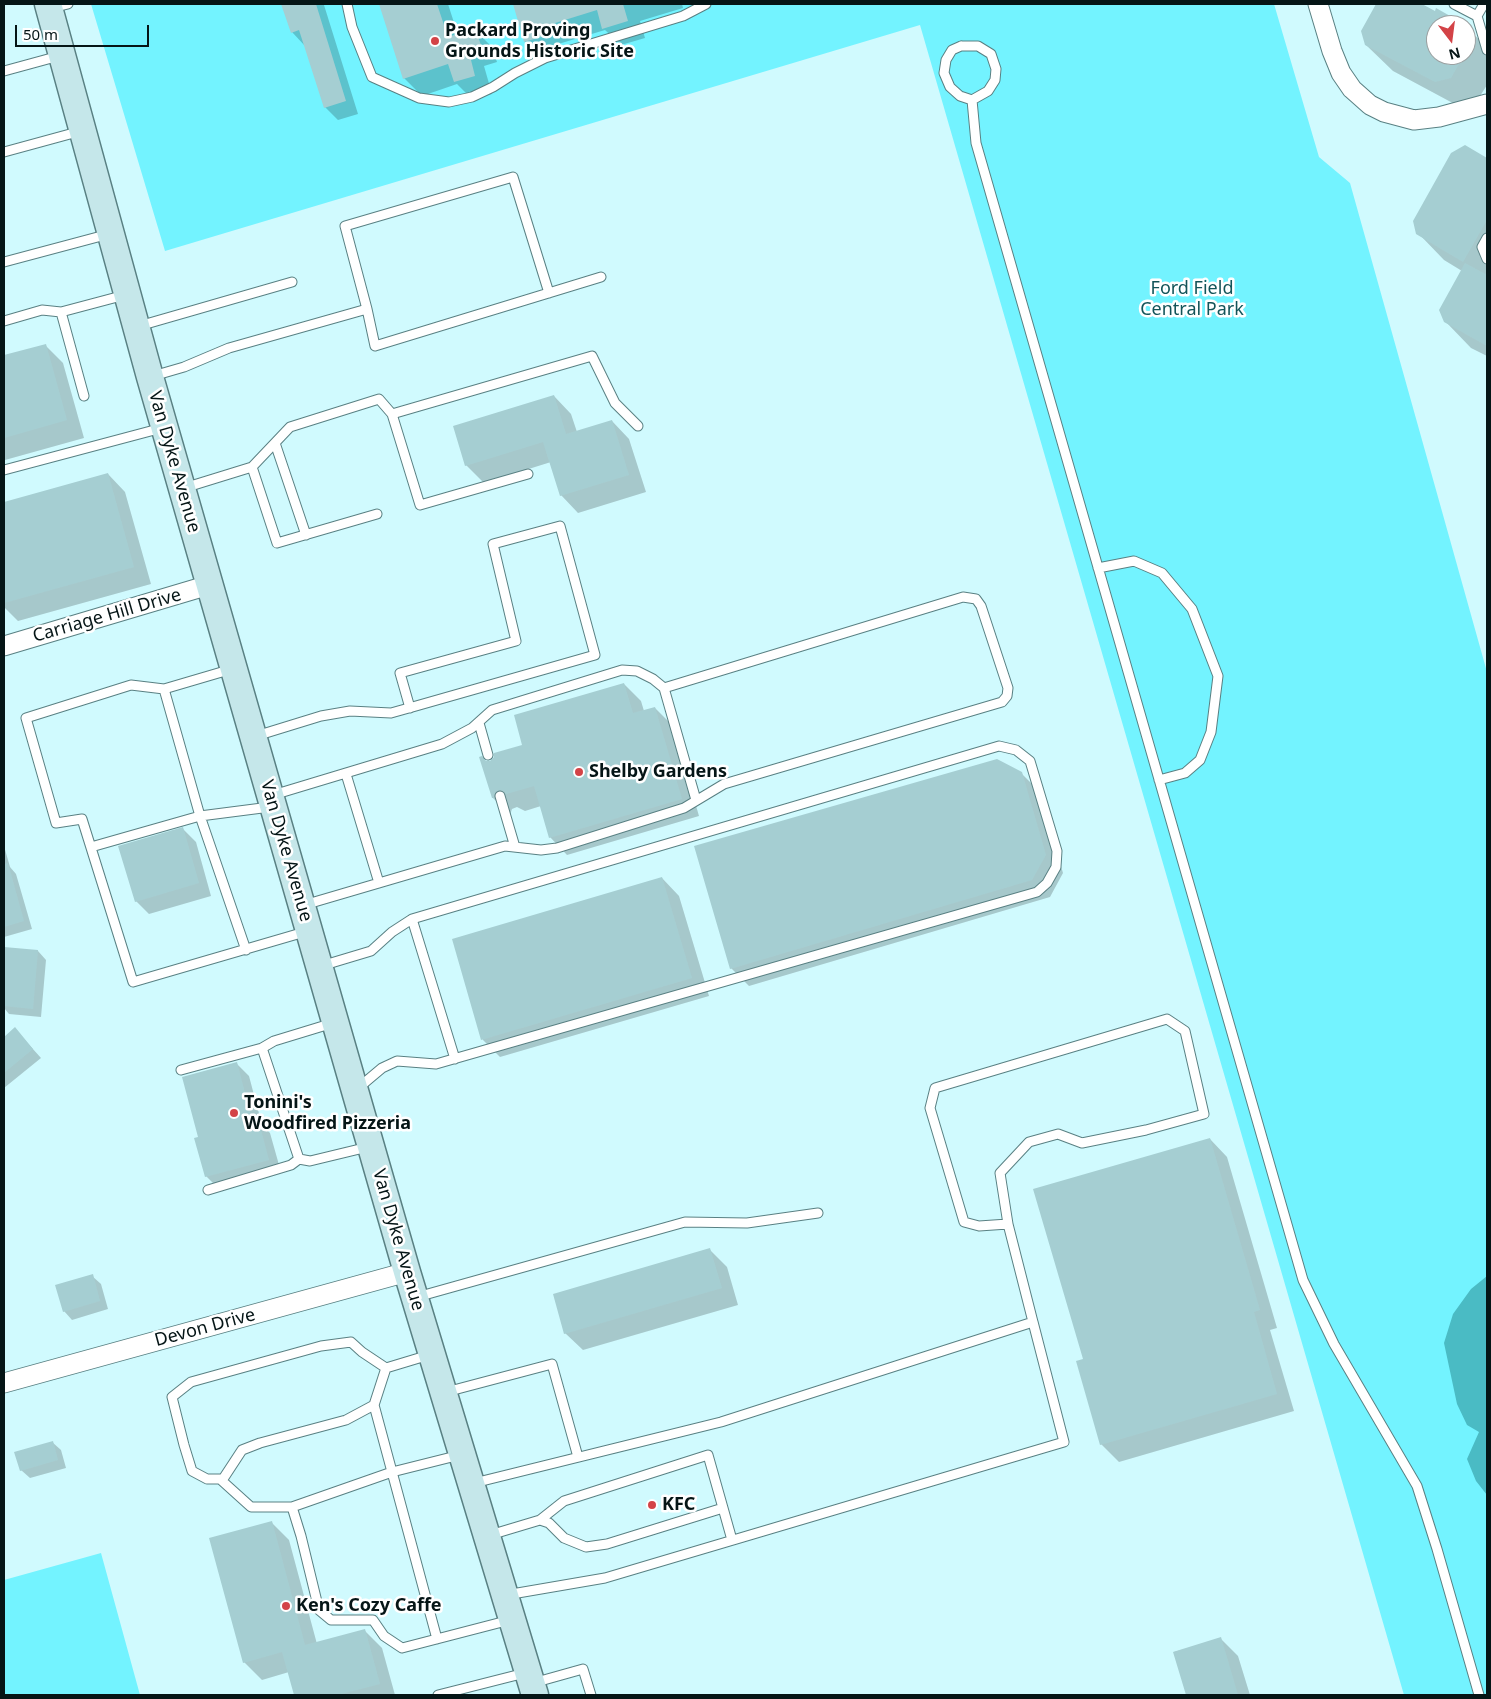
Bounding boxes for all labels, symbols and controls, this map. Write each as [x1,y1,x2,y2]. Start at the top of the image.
scale bar [18,15,151,47]
north arrow [1426,15,1476,65]
place label: Packard Proving Grounds Historic Site [445,20,634,62]
text: 50 m [23,24,58,44]
marker: Packard Proving Grounds Historic Site [429,35,441,47]
text: N [1447,43,1463,65]
park label: Ford Field Central Park [1140,278,1244,320]
street label: Van Dyke Avenue [143,389,205,535]
street label: Carriage Hill Drive [30,584,184,648]
place label: Shelby Gardens [589,761,727,783]
marker: Shelby Gardens [573,766,585,778]
street label: Van Dyke Avenue [255,778,317,924]
place label: Tonini's Woodfired Pizzeria [244,1092,411,1134]
marker: Tonini's Woodfired Pizzeria [228,1107,240,1119]
street label: Van Dyke Avenue [367,1167,429,1313]
street label: Devon Drive [152,1304,258,1352]
place label: KFC [662,1494,695,1516]
marker: KFC [646,1499,658,1511]
place label: Ken's Cozy Caffe [296,1595,442,1617]
marker: Ken's Cozy Caffe [280,1600,292,1612]

